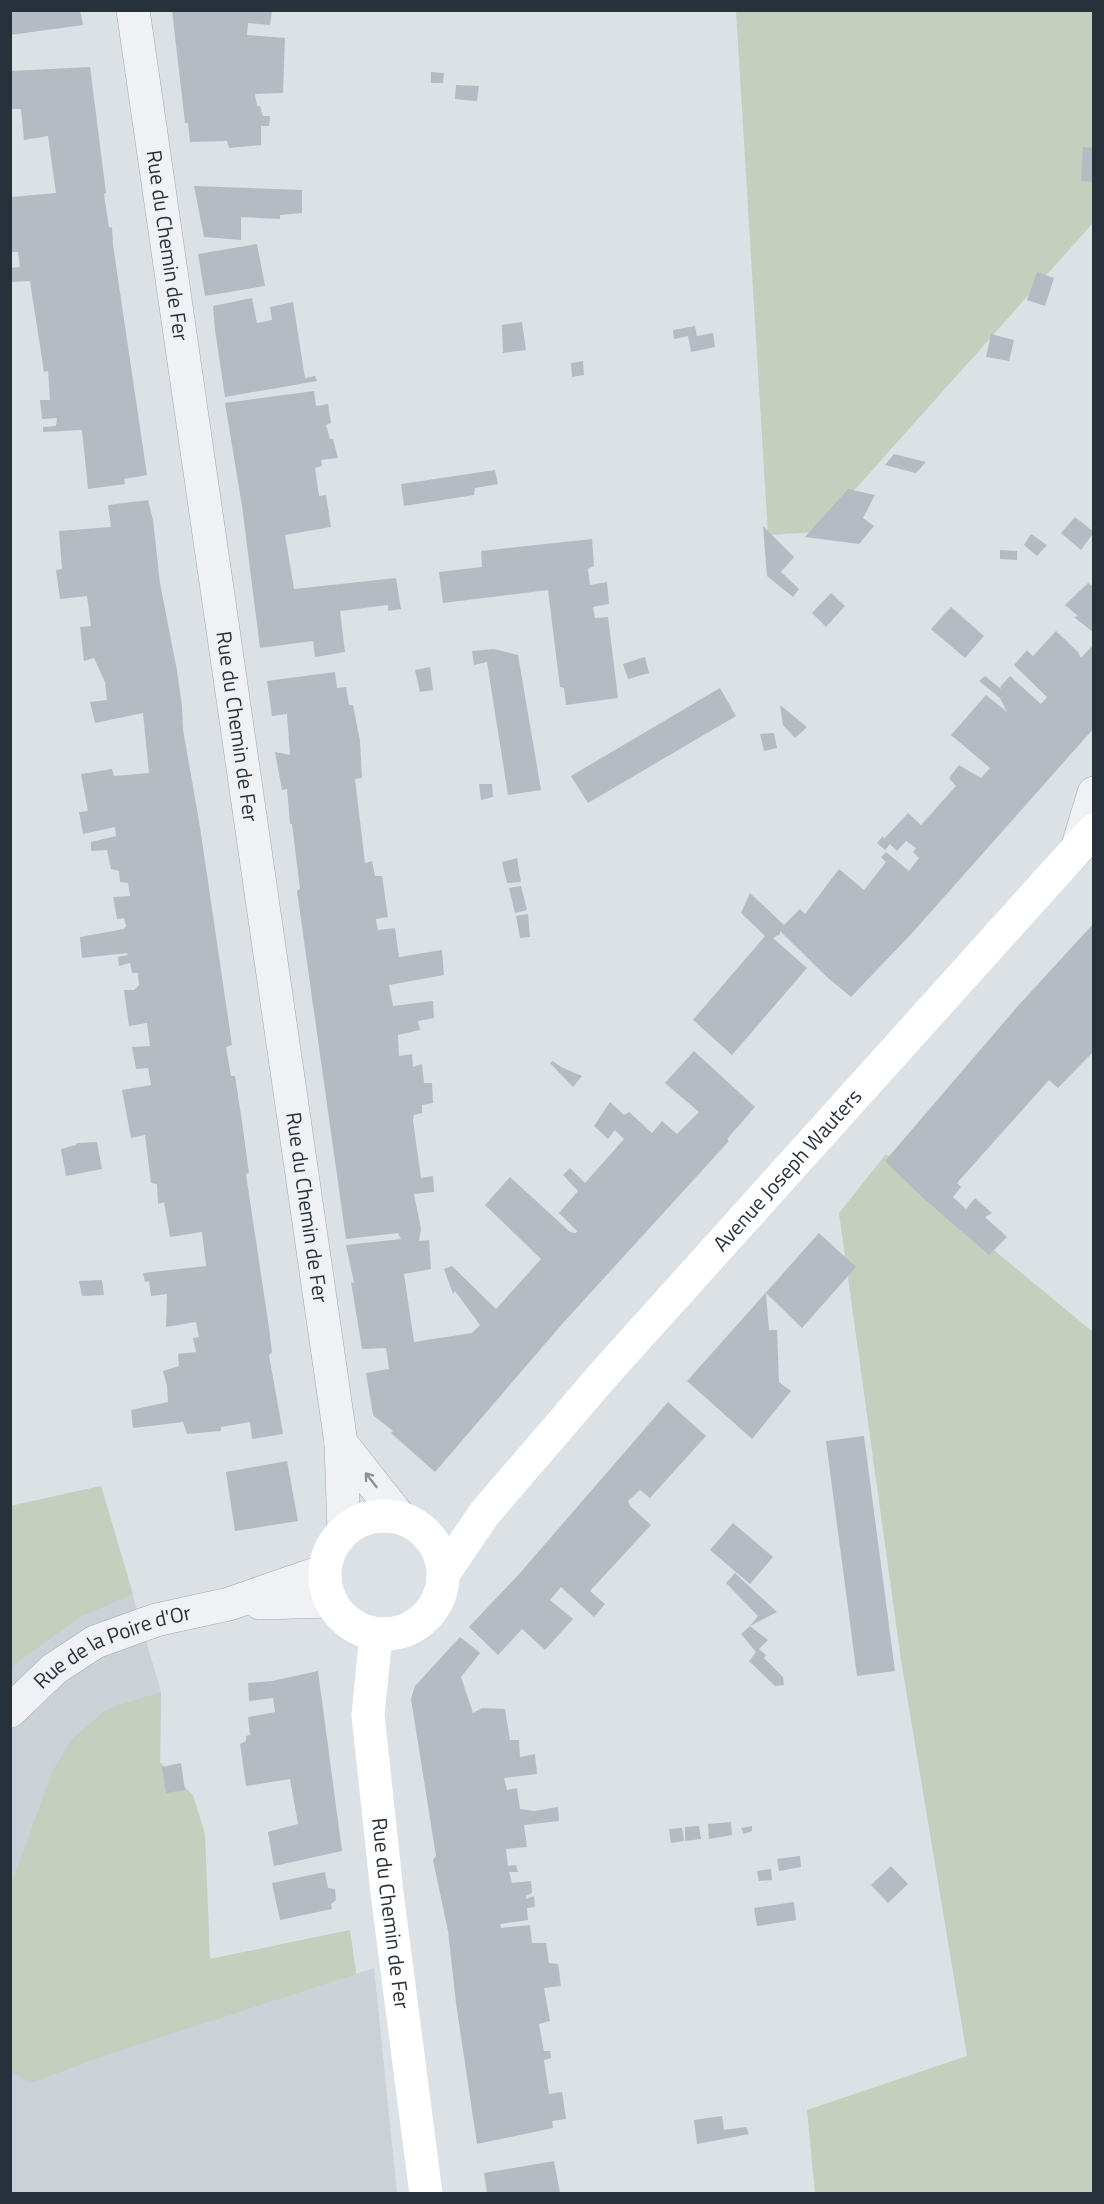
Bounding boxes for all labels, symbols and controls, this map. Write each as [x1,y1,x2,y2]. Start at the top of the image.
street label: Rue du Chemin de Fer [139,148,198,343]
street label: Rue du Chemin de Fer [208,629,268,824]
street label: Avenue Joseph Wauters [705,1081,869,1258]
street label: Rue du Chemin de Fer [278,1110,337,1305]
one-way arrow [364,1473,377,1489]
street label: Rue de la Poire d'Or [26,1596,194,1696]
street label: Rue du Chemin de Fer [364,1816,419,2011]

